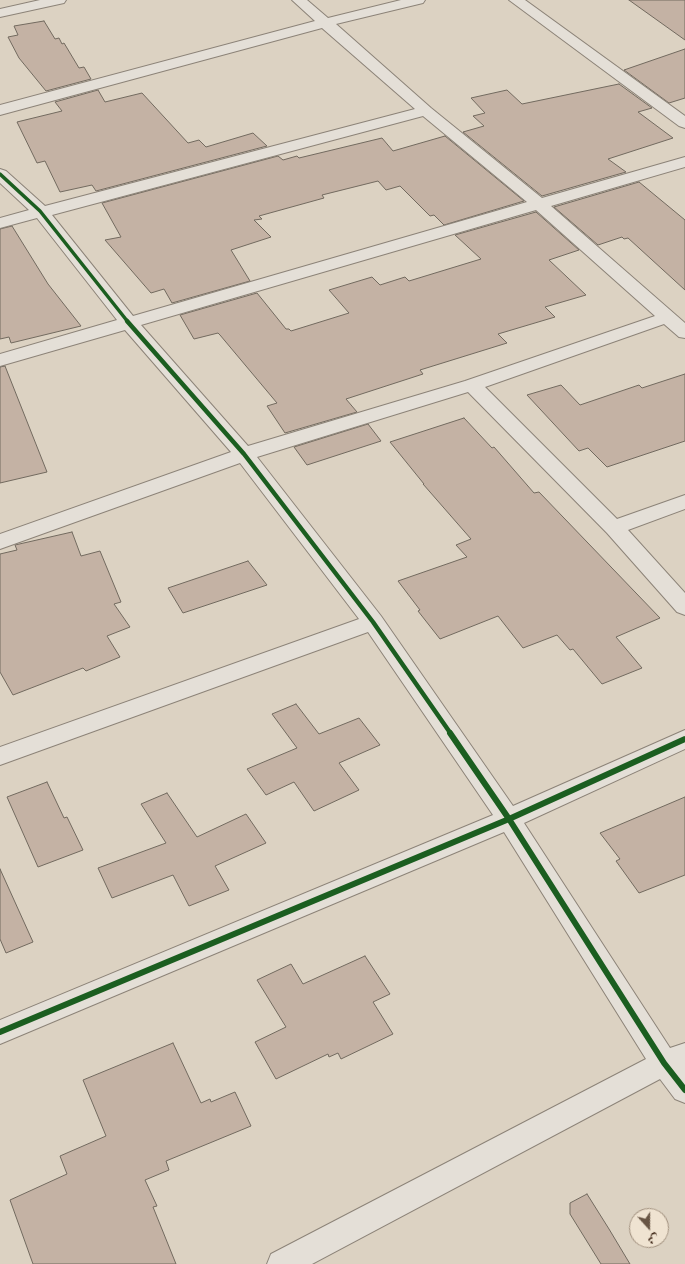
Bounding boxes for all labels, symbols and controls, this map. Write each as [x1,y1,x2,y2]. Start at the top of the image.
north arrow [629,1208,669,1248]
text: ش [645,1230,661,1247]

